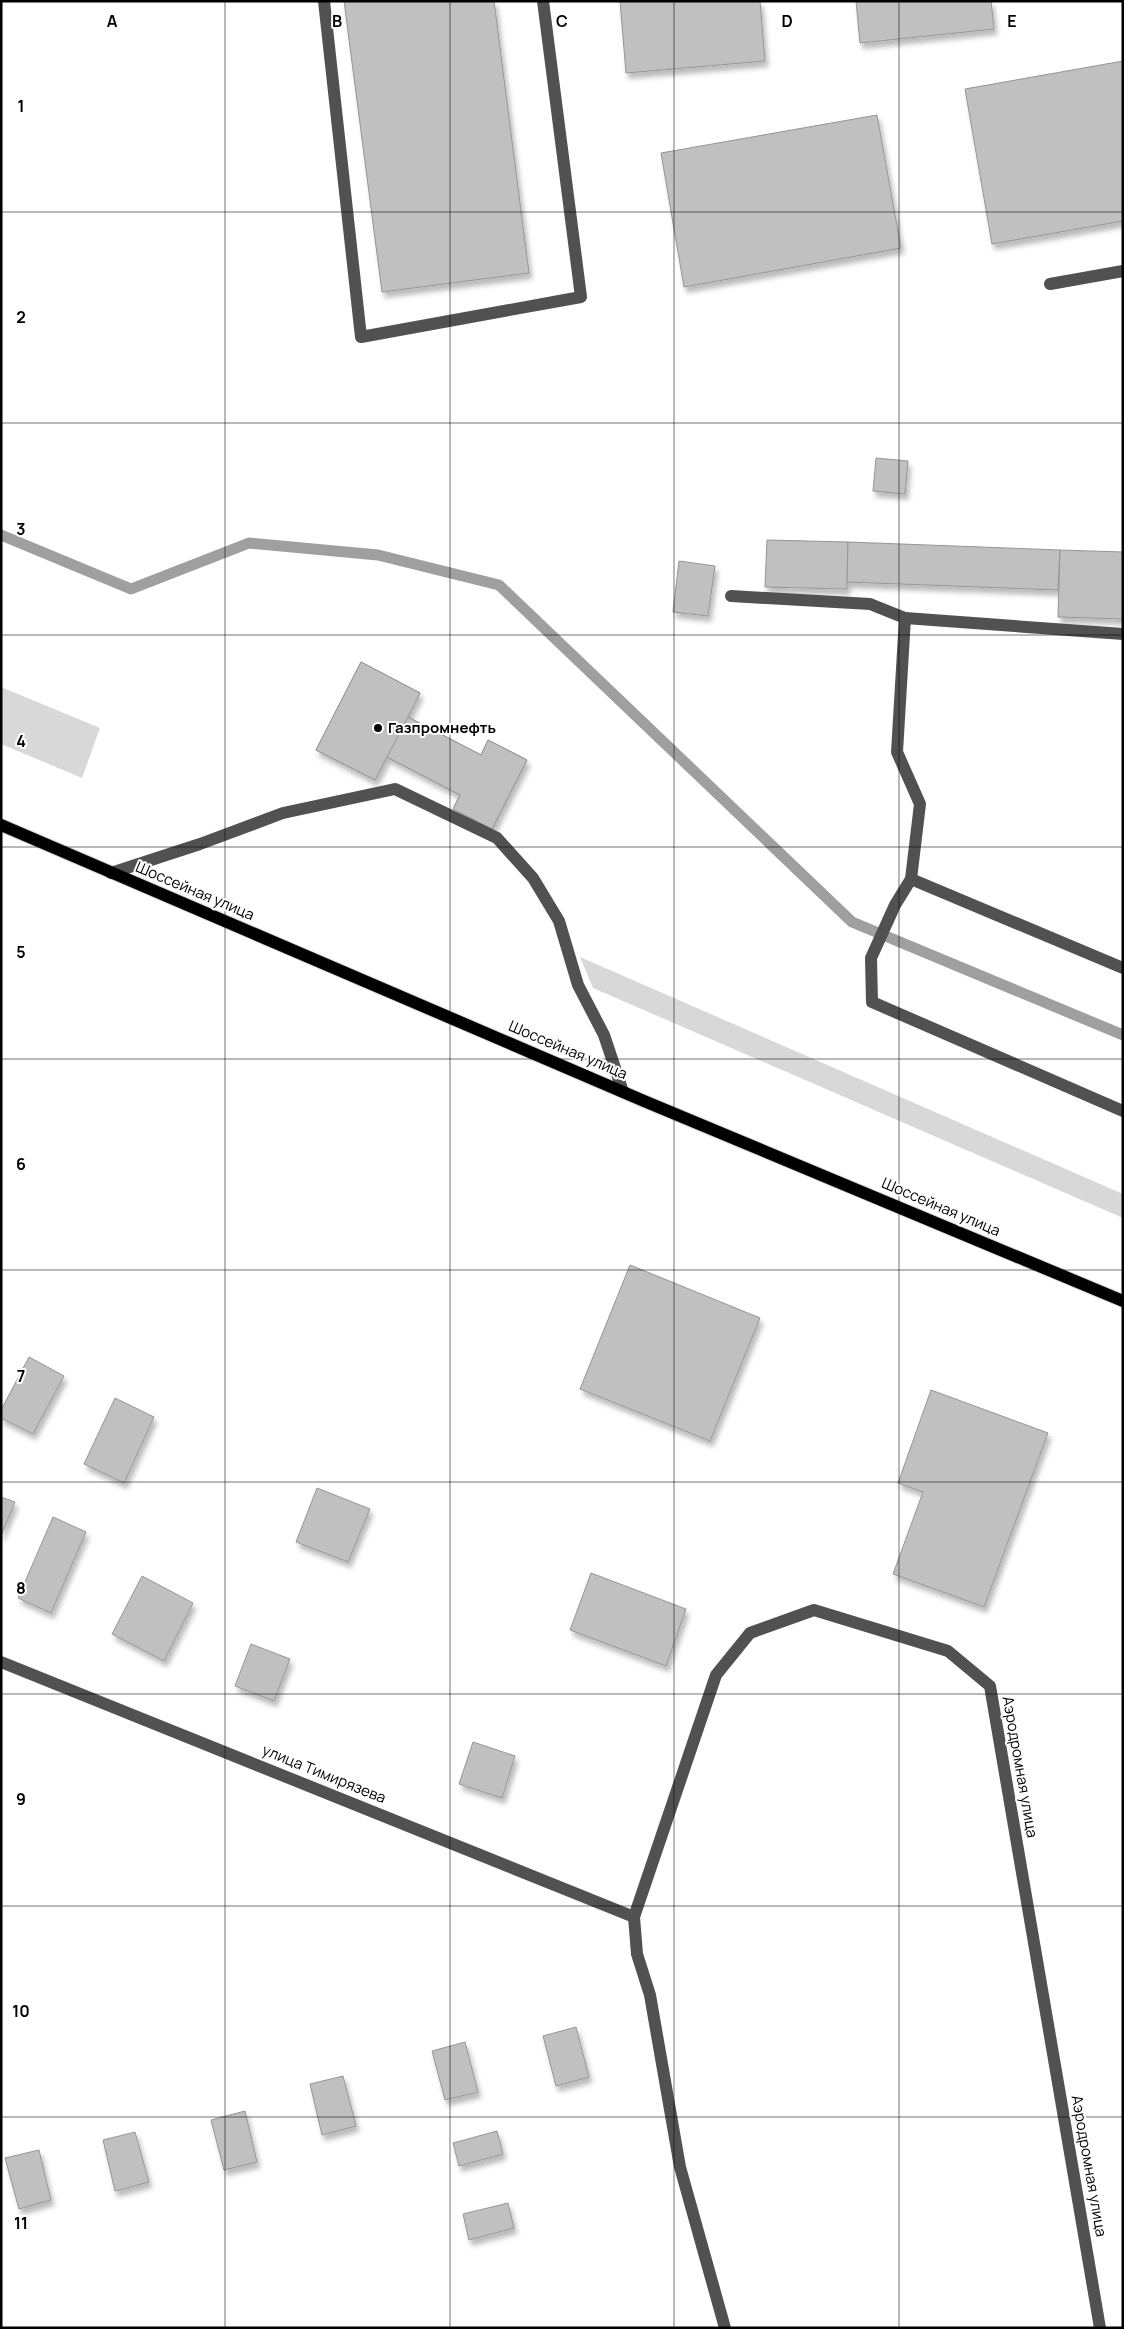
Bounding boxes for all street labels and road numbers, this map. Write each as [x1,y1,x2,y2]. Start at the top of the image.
street label: Шоссейная улица [133,856,258,925]
street label: Шоссейная улица [506,1015,631,1084]
street label: Шоссейная улица [879,1172,1004,1241]
street label: Аэродромная улица [998,1694,1043,1839]
street label: улица Тимирязева [259,1739,389,1808]
street label: Аэродромная улица [1067,2093,1112,2238]

